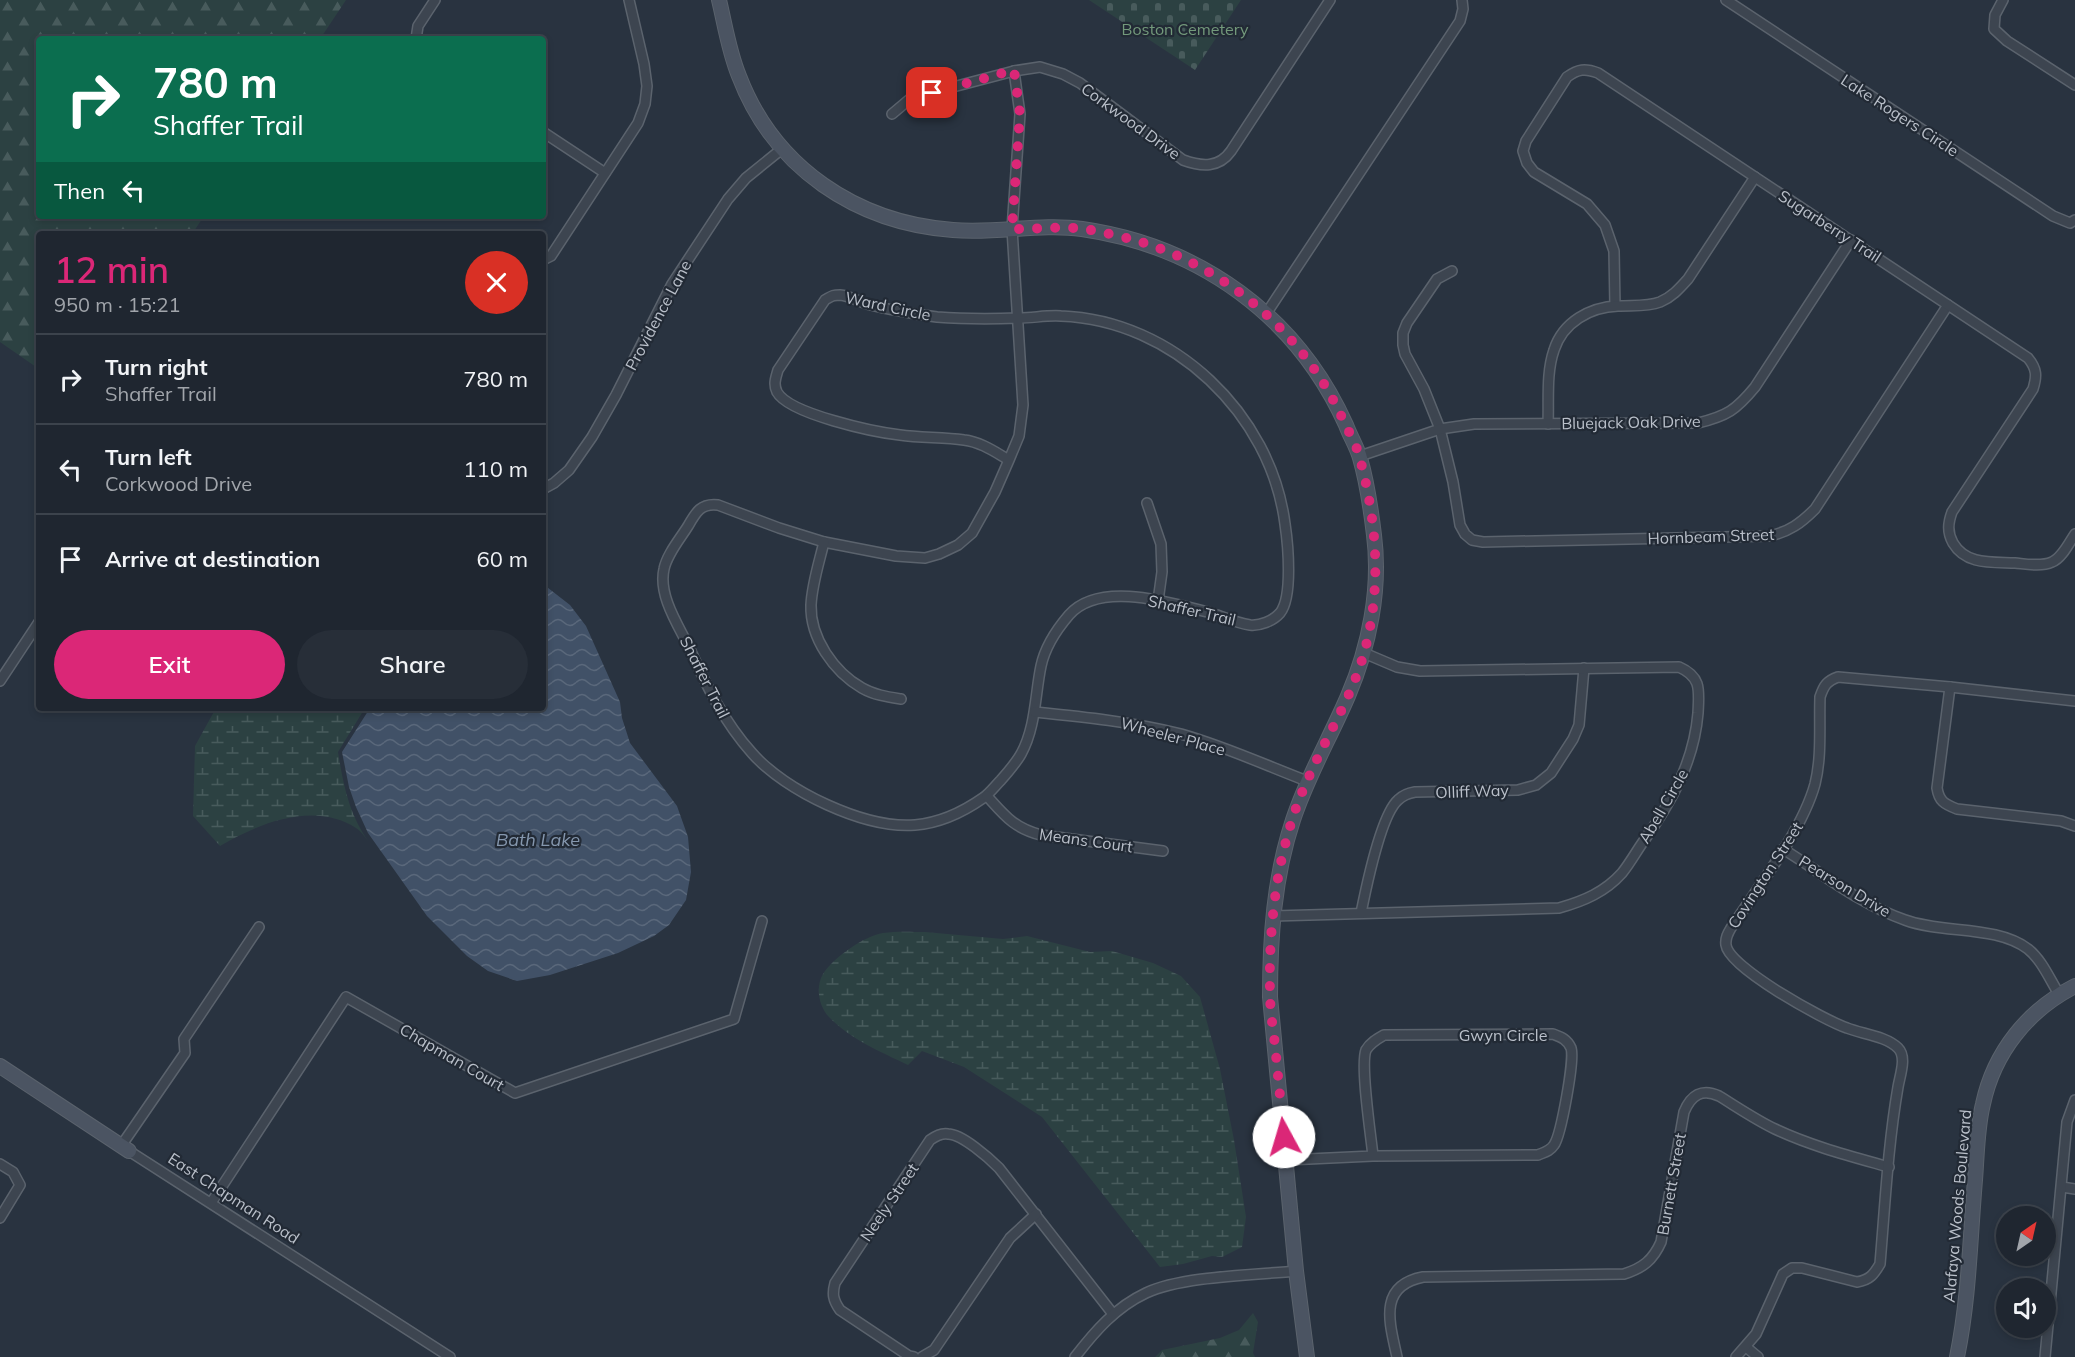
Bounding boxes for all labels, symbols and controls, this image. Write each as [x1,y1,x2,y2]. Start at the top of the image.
park label: Boston Cemetery [1122,19,1249,39]
text: 780 m [153,56,278,109]
icon: right [54,60,132,138]
pin [906,67,957,118]
street label: Lake Rogers Circle [1837,69,1963,161]
icon: arrive [915,76,948,109]
street label: Corkwood Drive [1077,78,1185,164]
text: Shaffer Trail [153,108,304,142]
icon: left [117,174,150,207]
text: Then [54,177,105,205]
street label: Sugarberry Trail [1775,185,1885,267]
text: 12 min [54,247,169,292]
button: close [465,251,528,314]
street label: Providence Lane [621,256,695,374]
street label: Ward Circle [843,287,933,325]
text: 950 m · 15:21 [54,292,180,317]
text: Turn right [105,353,208,381]
icon: right [54,363,87,396]
text: 780 m [463,365,528,393]
text: Shaffer Trail [105,381,217,406]
street label: Bluejack Oak Drive [1561,411,1701,433]
text: Turn left [105,443,192,471]
icon: left [54,453,87,486]
text: 110 m [463,455,528,483]
text: Corkwood Drive [105,471,252,496]
street label: Hornbeam Street [1647,524,1775,548]
icon: arrive [54,543,87,576]
text: Arrive at destination [105,545,320,573]
text: 60 m [477,545,528,573]
street label: Shaffer Trail [1146,590,1238,630]
button: Exit [54,630,285,699]
button: Share [297,630,528,699]
street label: Shaffer Trail [676,633,734,721]
street label: Wheeler Place [1119,712,1227,760]
street label: Abell Circle [1634,765,1692,847]
street label: Olliff Way [1435,780,1510,802]
street label: Covington Street [1723,818,1807,932]
street label: Means Court [1038,824,1134,857]
water label: Bath Lake [496,828,580,851]
street label: Pearson Drive [1796,851,1894,921]
street label: Chapman Court [396,1019,508,1095]
street label: Gwyn Circle [1459,1025,1547,1045]
position arrow [1252,1105,1316,1169]
street label: Alafaya Woods Boulevard [1939,1109,1975,1303]
street label: Burnett Street [1652,1131,1690,1237]
street label: East Chapman Road [165,1148,303,1248]
street label: Neely Street [856,1159,923,1245]
north arrow [1996,1206,2056,1266]
map controls [1996,1206,2056,1338]
button: sound [1996,1278,2056,1338]

